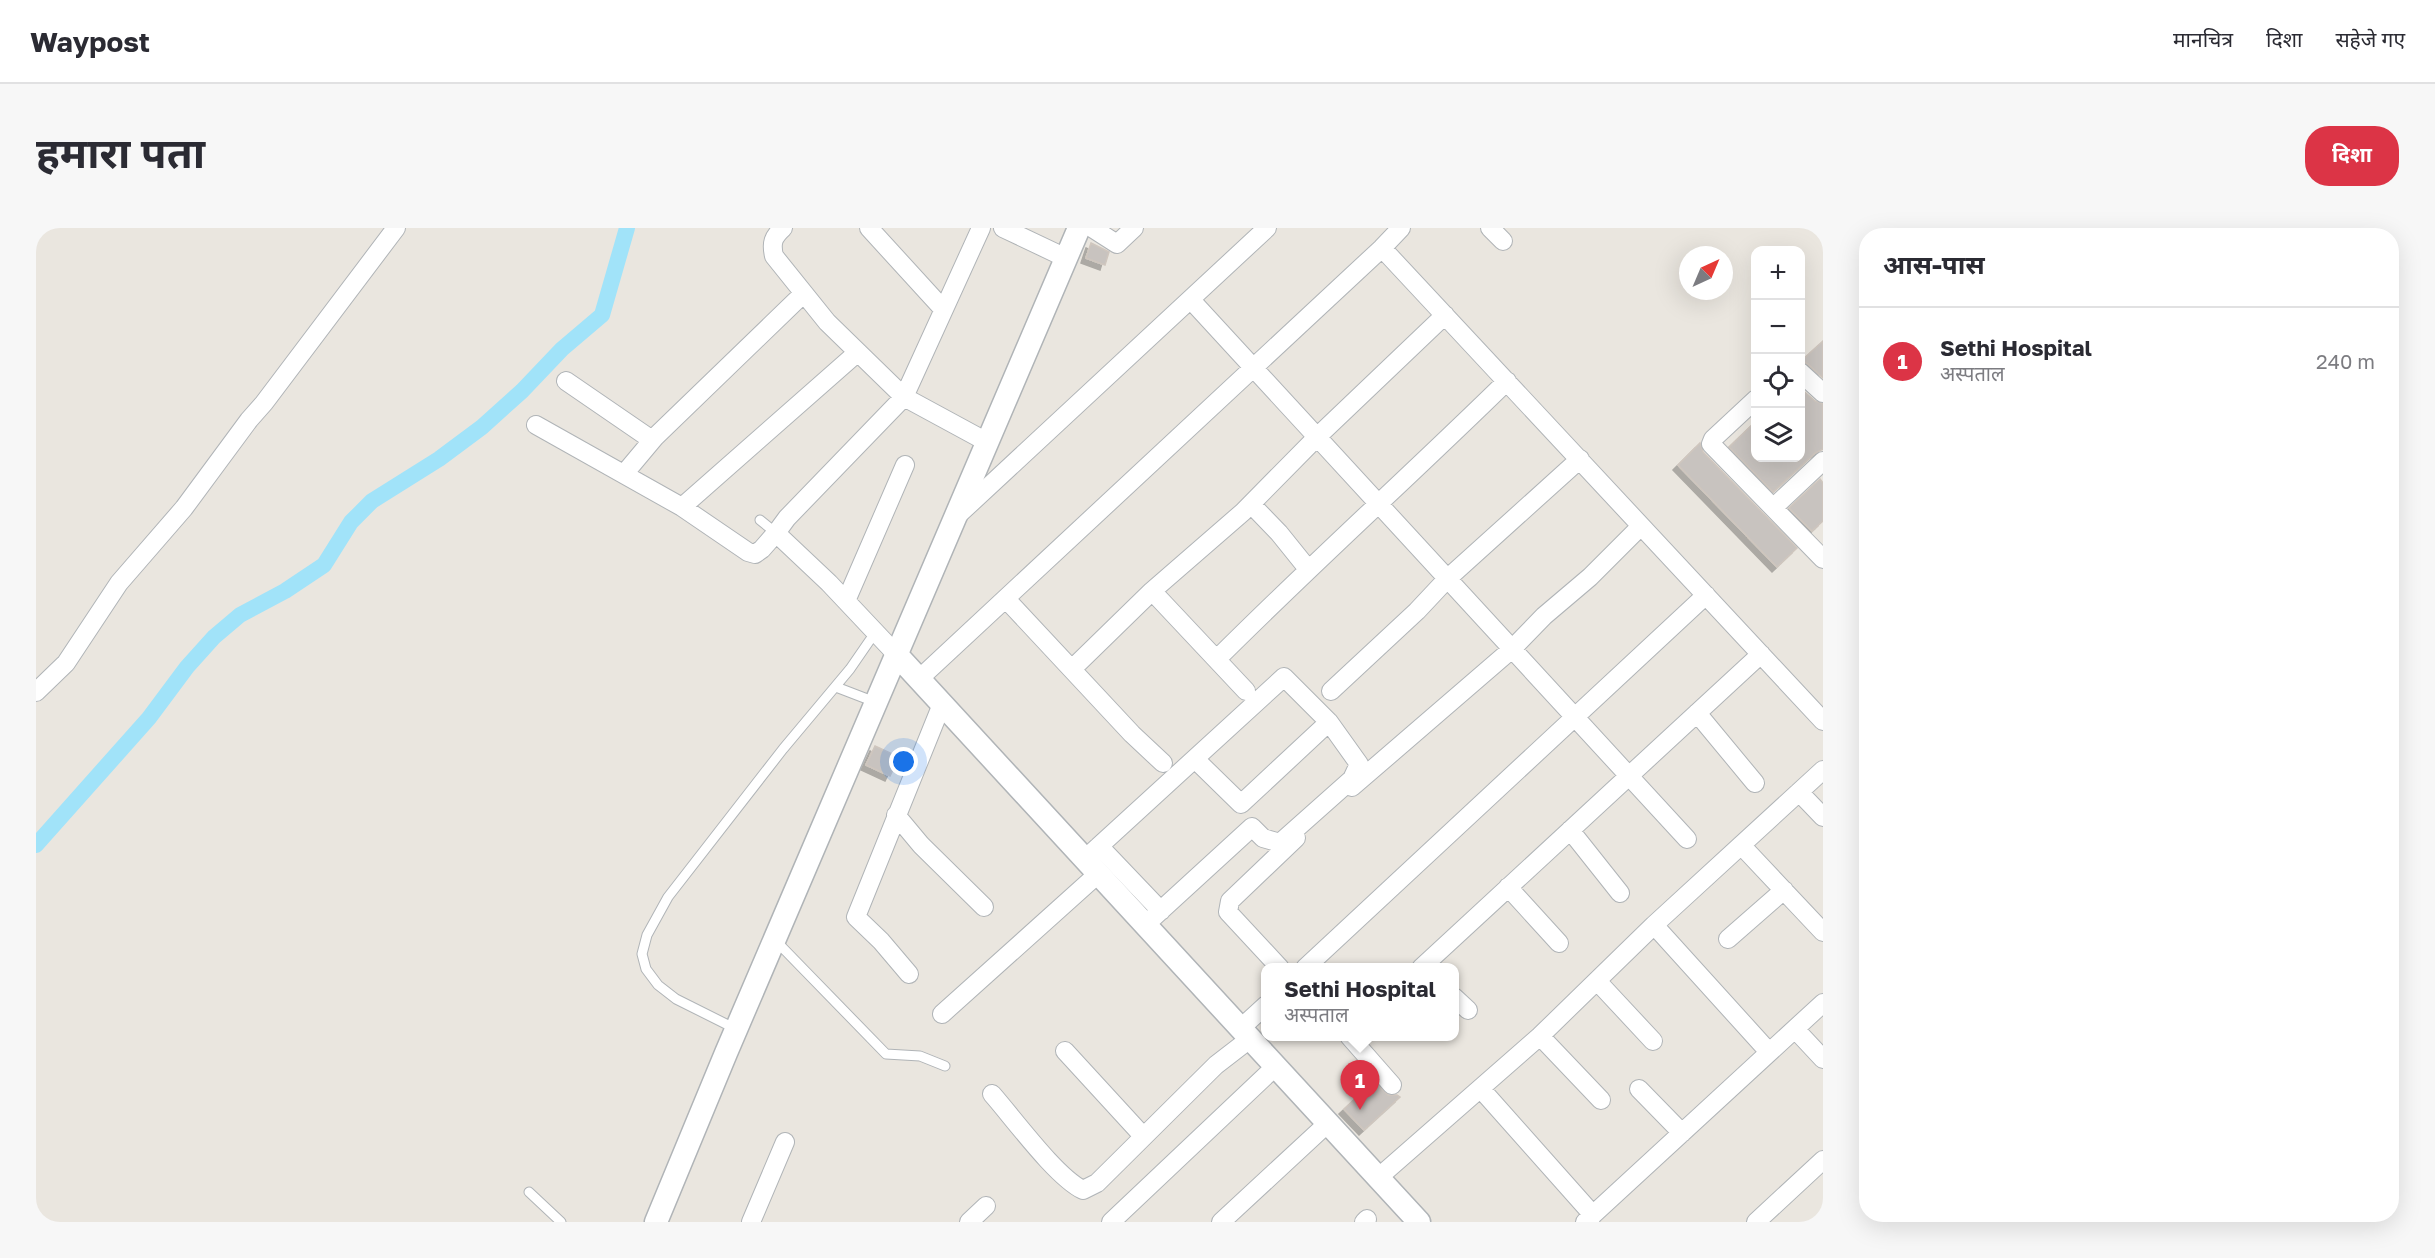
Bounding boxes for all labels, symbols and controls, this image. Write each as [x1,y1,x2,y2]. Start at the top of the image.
text: Waypost [30,25,150,58]
text: मानचित्र [2173,26,2233,52]
text: दिशा [2266,26,2302,52]
text: सहेजे गए [2335,26,2405,52]
button: दिशा [2305,126,2399,186]
text: हमारा पता [36,127,205,177]
north arrow [1679,246,1733,300]
map controls [1751,246,1805,462]
button: + [1751,246,1805,300]
text: आस-पास [1883,249,1985,280]
button: − [1751,300,1805,354]
text: Sethi Hospital [1940,334,2092,361]
text: 1 [1897,349,1908,373]
text: 240 m [2316,349,2375,373]
button: locate [1751,354,1805,408]
text: अस्पताल [1940,361,2005,385]
button: layers [1751,408,1805,462]
your location [889,747,918,776]
popup [1261,963,1459,1041]
text: Sethi Hospital [1284,975,1436,1002]
text: अस्पताल [1284,1002,1349,1026]
pin: 1 [1340,1060,1380,1110]

